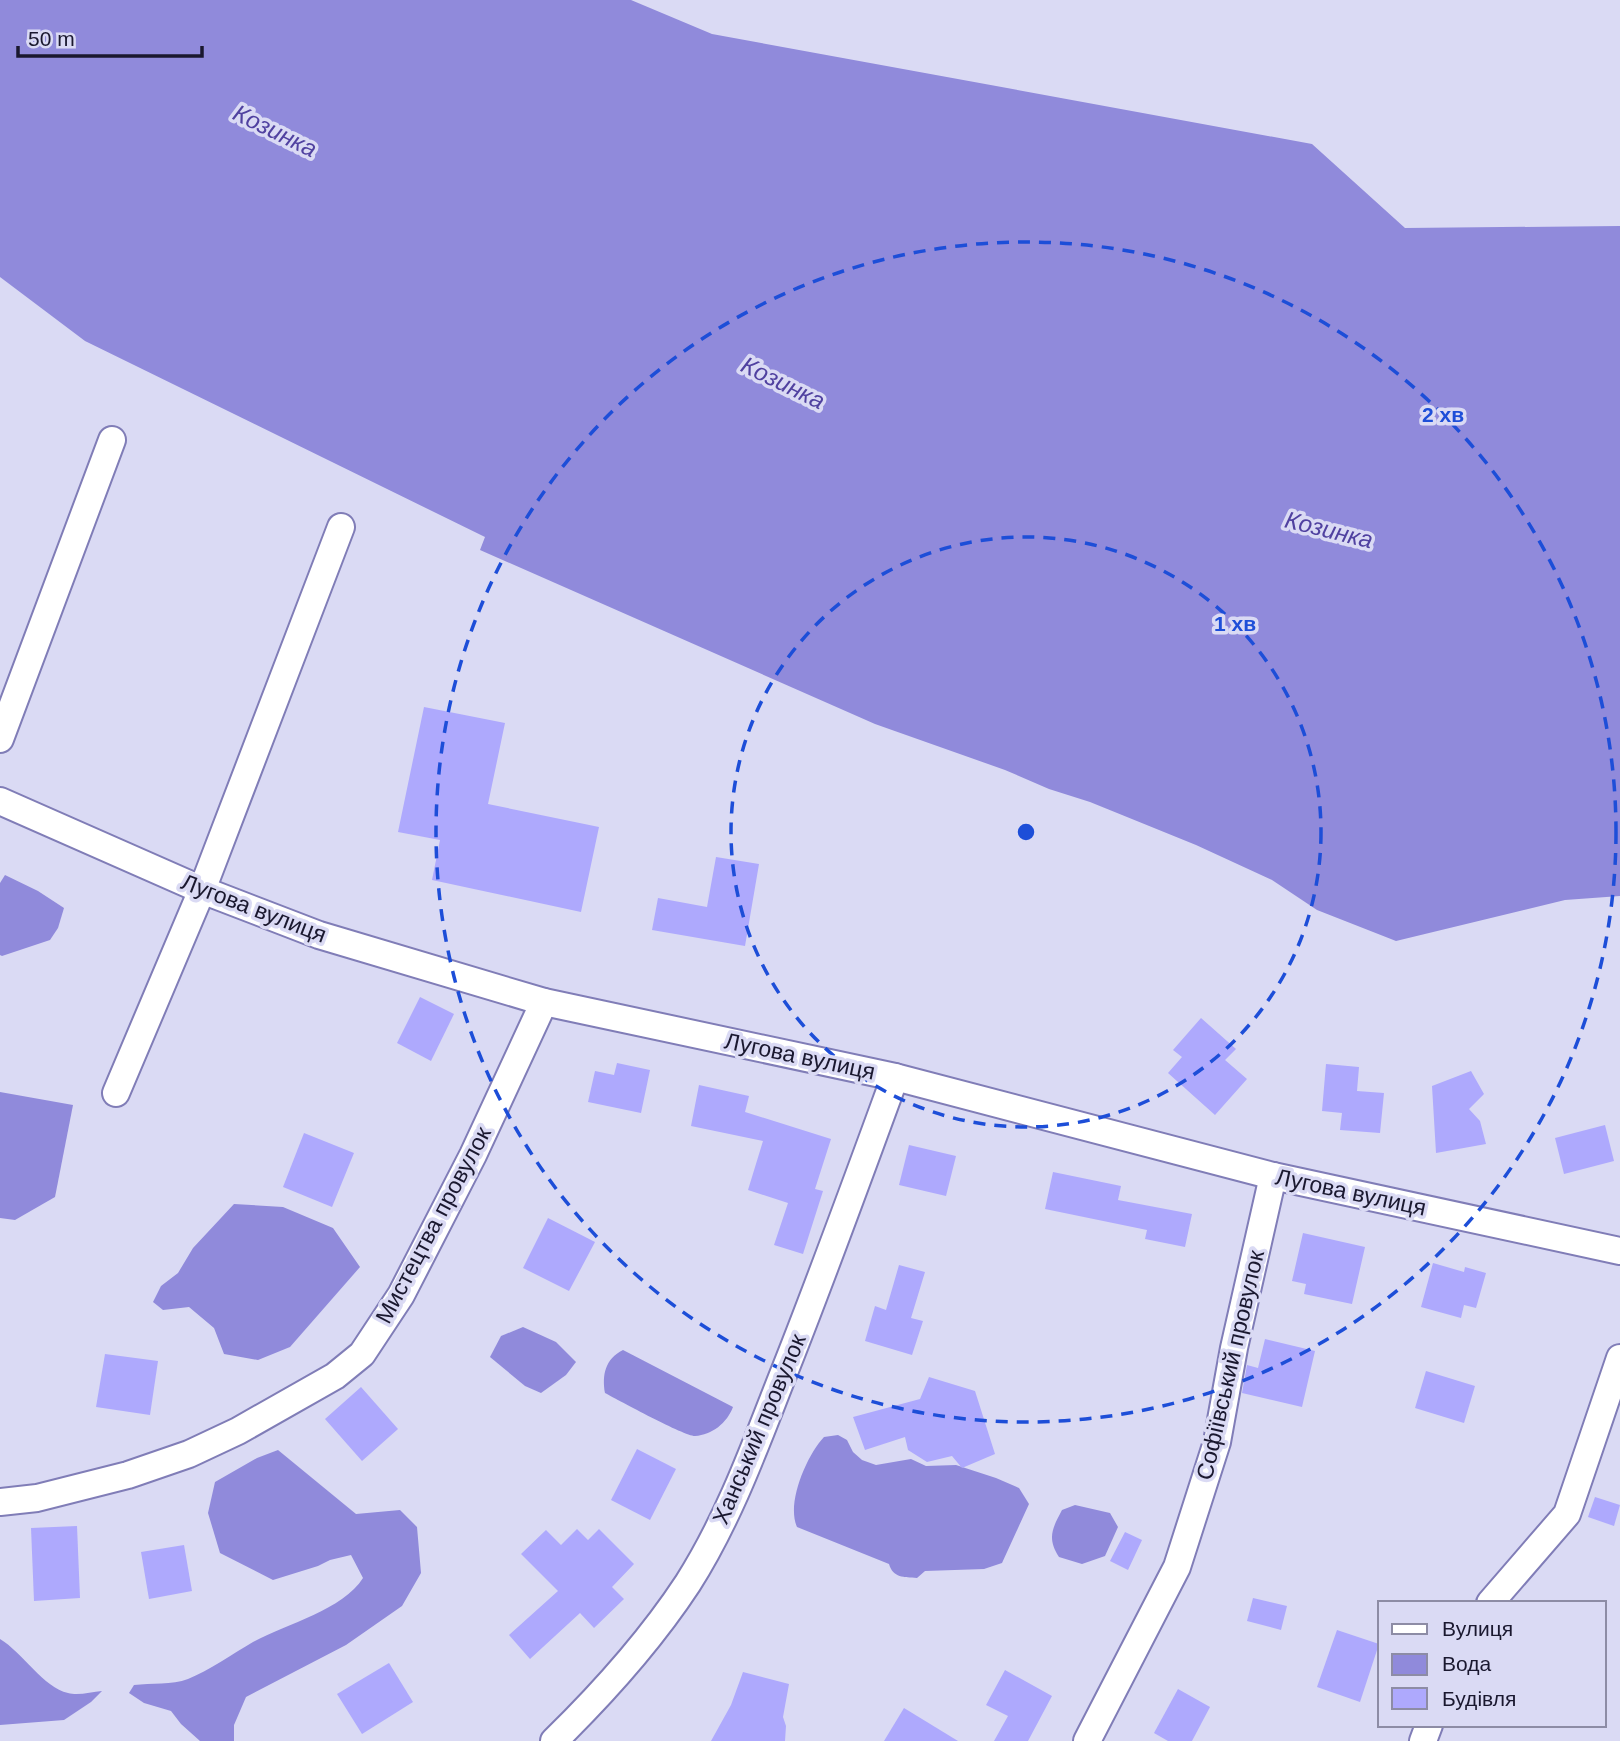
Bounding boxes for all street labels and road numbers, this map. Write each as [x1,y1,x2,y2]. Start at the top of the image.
street label: Лугова вулиця [178,868,330,948]
street label: Лугова вулиця [722,1027,878,1085]
street label: Мистецтва провулок [370,1122,496,1328]
street label: Лугова вулиця [1273,1163,1429,1221]
street label: Софіївський провулок [1191,1247,1269,1482]
street label: Ханський провулок [707,1329,811,1528]

